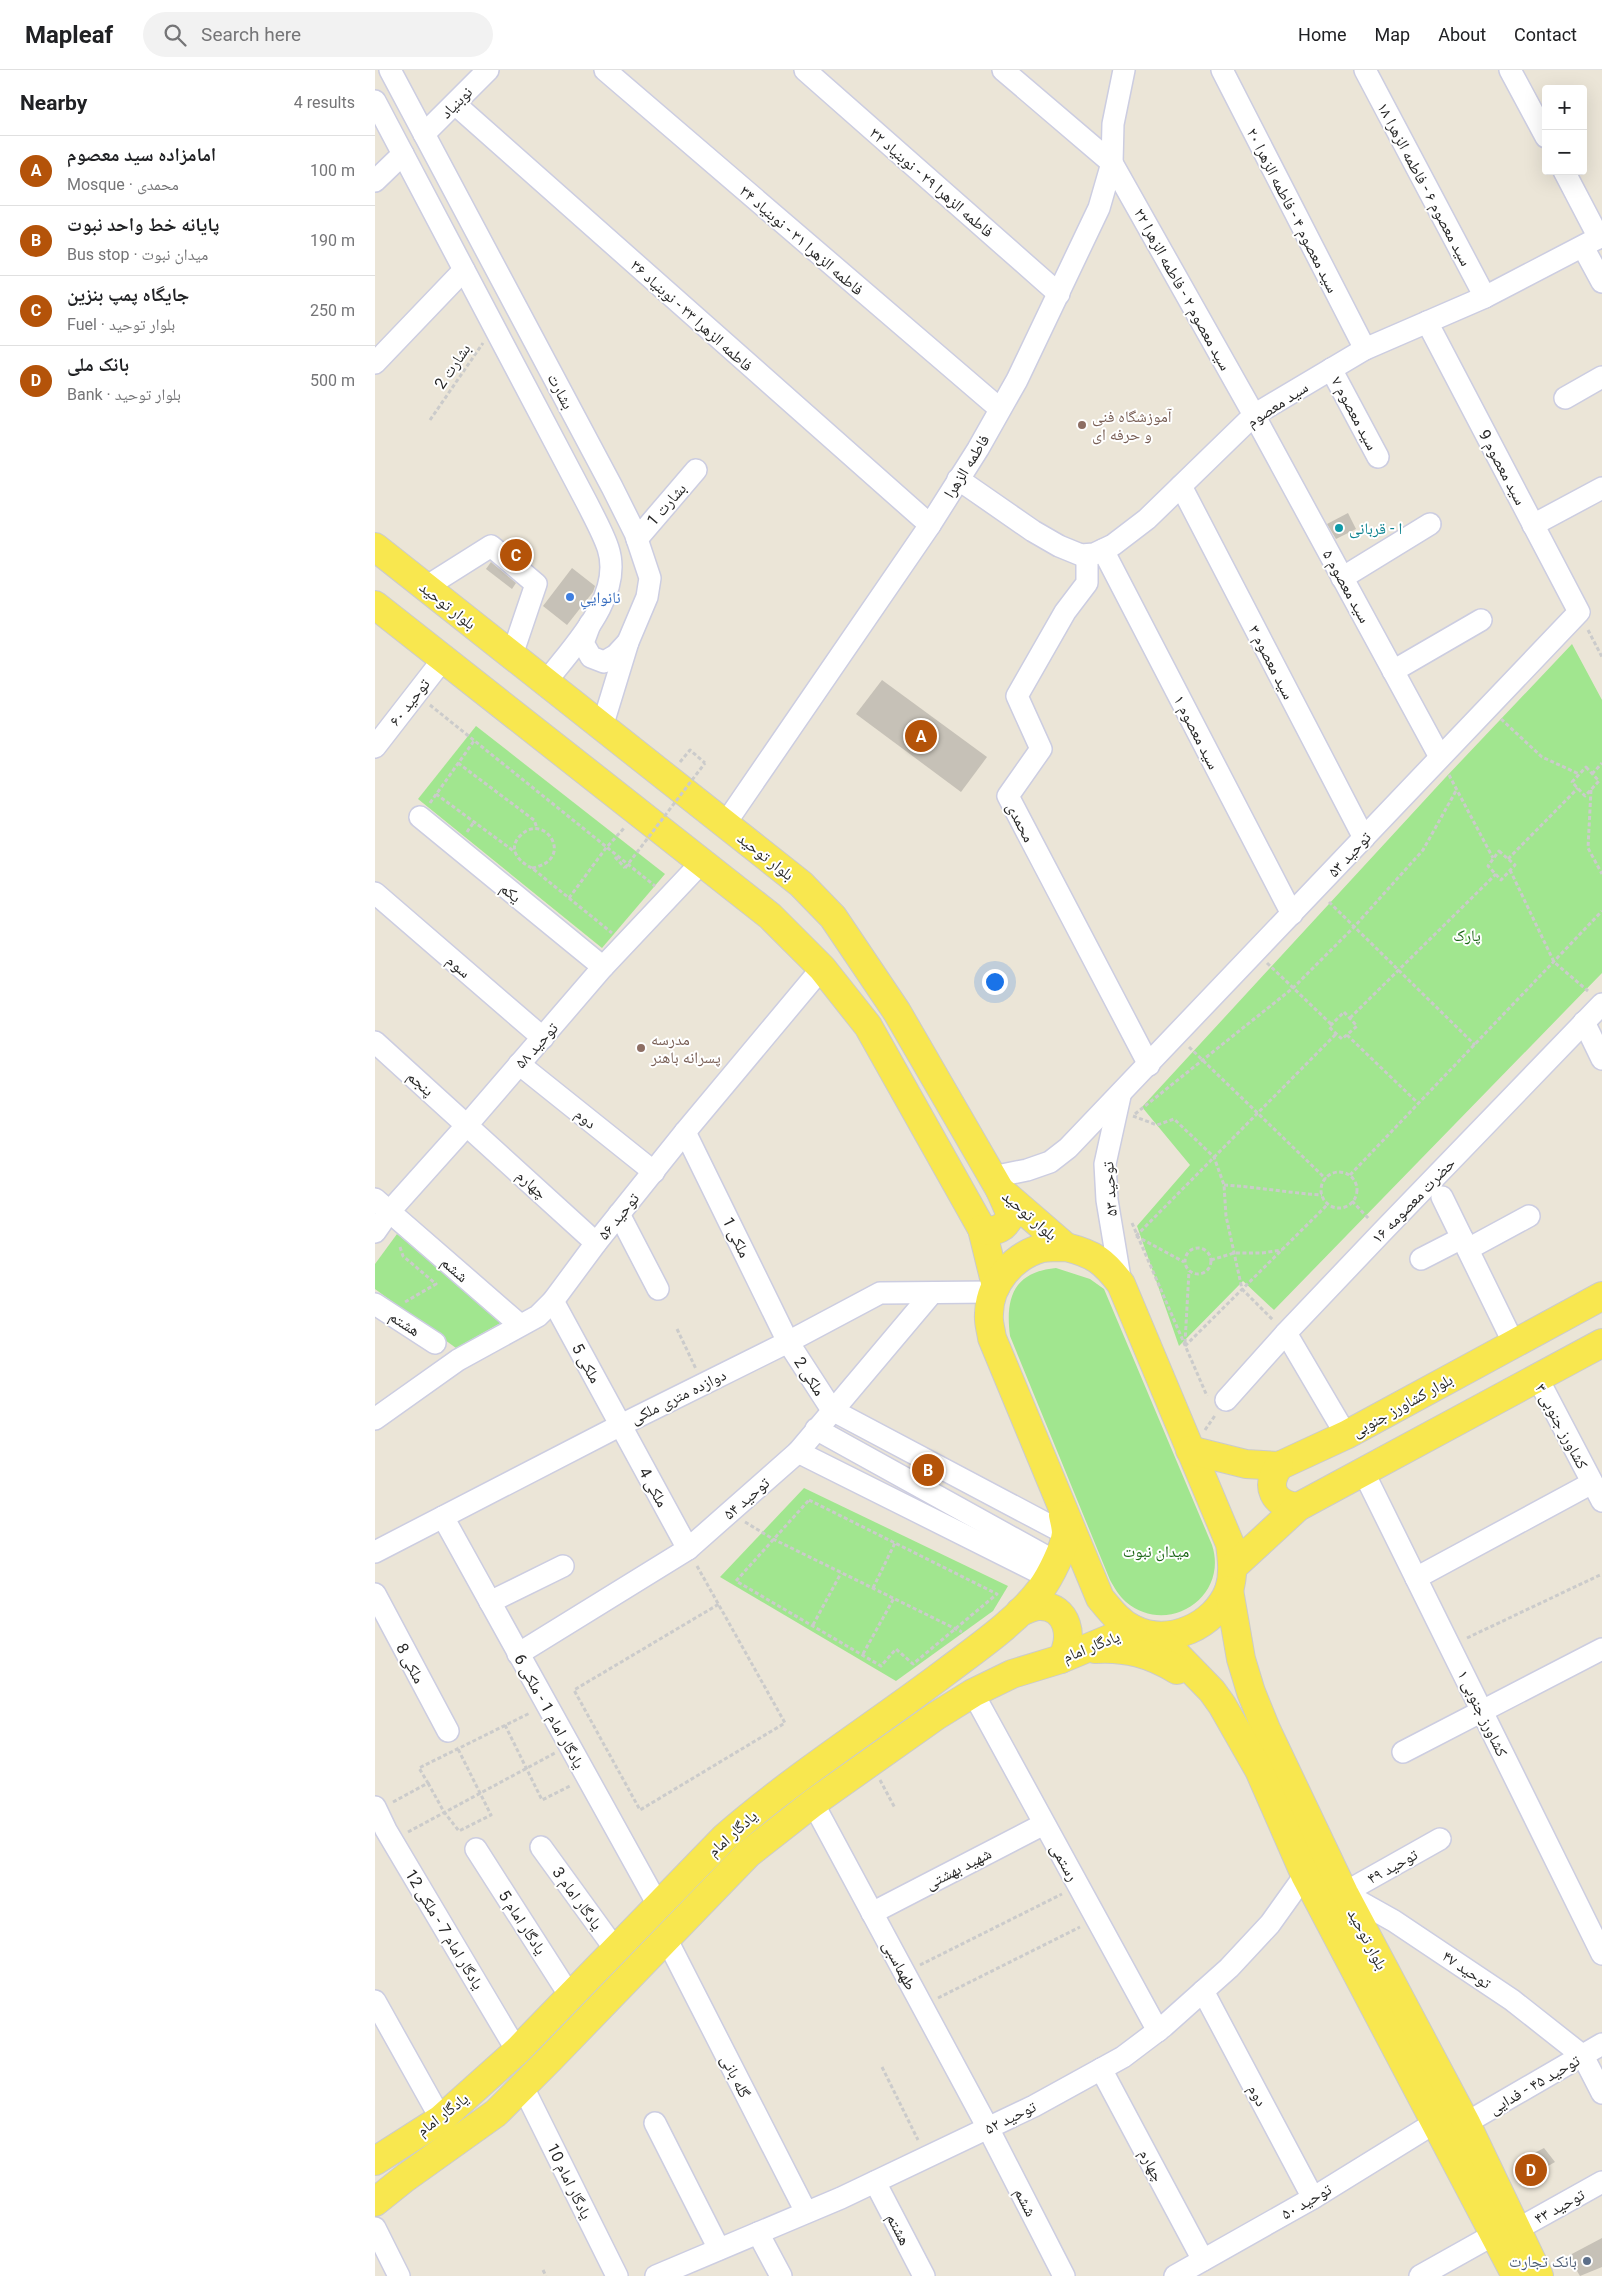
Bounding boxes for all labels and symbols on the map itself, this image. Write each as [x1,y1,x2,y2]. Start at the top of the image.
street label: نوبنیاد [436,82,476,122]
street label: سید معصوم ۶ - فاطمه الزهرا ۱۸ [1372,99,1476,270]
street label: فاطمه الزهرا ۲۹ - نوبنیاد ۳۲ [866,123,997,241]
street label: سید معصوم ۴ - فاطمه الزهرا ۲۰ [1242,125,1342,296]
street label: فاطمه الزهرا ۳۱ - نوبنیاد ۳۴ [736,181,867,299]
street label: سید معصوم ۲ - فاطمه الزهرا ۲۲ [1129,205,1235,374]
street label: فاطمه الزهرا ۳۳ - نوبنیاد ۳۶ [627,256,757,375]
street label: بشارت 2 [430,340,474,393]
street label: بشارت [543,370,578,412]
street label: سید معصوم ۷ [1326,373,1382,454]
street label: سید معصوم [1243,378,1312,432]
place label: آموزشگاه فنی و حرفه ای [1092,407,1173,445]
marker: آموزشگاه فنی و حرفه ای [1076,419,1088,431]
street label: سید معصوم 9 [1474,426,1530,509]
street label: فاطمه الزهرا [940,431,993,501]
street label: بشارت 1 [643,479,690,530]
place label: ا - قربانی [1349,519,1402,539]
marker: ا - قربانی [1333,522,1345,534]
pin: C [500,536,532,574]
street label: سید معصوم ۵ [1318,546,1374,627]
street label: بلوار توحید [416,578,480,633]
place label: نانواییِ [580,588,621,610]
marker: نانواییِ [564,591,576,603]
street label: سید معصوم ۳ [1244,622,1298,703]
street label: توحید ۶۰ [385,675,434,730]
street label: سید معصوم ۱ [1169,692,1223,773]
pin: A [905,717,937,755]
street label: محمدی [1002,799,1039,846]
street label: توحید ۵۳ [1324,828,1375,881]
street label: بلوار توحید [734,829,798,884]
street label: یکم [496,878,525,907]
park label: پارک [1453,926,1481,945]
street label: سوم [442,951,475,983]
your location [982,969,1008,995]
street label: توحید ۵۸ [511,1018,562,1072]
place label: مدرسه پسرانه باهنر [650,1030,721,1067]
marker: مدرسه پسرانه باهنر [635,1042,647,1054]
street label: پنجم [403,1067,438,1101]
street label: دوم [571,1104,600,1133]
street label: حضرت معصومه ۱۶ [1368,1153,1459,1247]
street label: توحید ۵۳ [1098,1161,1121,1217]
street label: چهارم [512,1166,551,1204]
street label: بلوار توحید [998,1186,1061,1244]
street label: توحید ۵۶ [594,1189,643,1244]
street label: ملکی 1 [718,1214,754,1261]
street label: ششم [437,1252,472,1287]
street label: هشتم [385,1306,424,1341]
street label: ملکی 5 [567,1340,605,1387]
street label: ملکی 2 [789,1353,829,1400]
street label: دوازده متری ملکی [627,1365,730,1429]
street label: بلوار کشاورز جنوبی [1348,1370,1457,1442]
street label: کشاورز جنوبی ۳ [1530,1380,1592,1473]
pin: B [912,1451,944,1489]
street label: ملکی 4 [634,1464,672,1511]
street label: توحید ۵۴ [719,1473,773,1524]
park label: میدان نبوت [1123,1542,1189,1562]
street label: یادگار امام [1060,1626,1123,1667]
street label: ملکی 8 [391,1640,429,1687]
street label: یادگار امام 1 - ملکی 6 [509,1651,589,1772]
street label: کشاورز جنوبی ۱ [1453,1667,1512,1760]
street label: یادگار امام [704,1806,762,1861]
street label: رستمی [1046,1840,1083,1885]
street label: شهید بهشتی [922,1844,995,1894]
street label: توحید ۴۹ [1364,1845,1421,1888]
street label: یادگار امام 3 [548,1863,607,1934]
street label: یادگار امام 7 - ملکی 12 [400,1866,488,1993]
street label: یادگار امام 5 [494,1887,550,1959]
street label: بلوار توحید [1344,1906,1392,1973]
street label: طهماسبی [878,1937,921,1994]
street label: توحید ۴۷ [1439,1946,1495,1993]
street label: توحید ۴۵ - فدایی [1485,2051,1584,2119]
street label: گله بانی [716,2052,755,2102]
street label: دوم [1243,2081,1271,2110]
street label: یادگار امام [413,2089,473,2141]
street label: توحید ۵۲ [981,2097,1039,2138]
street label: یادگار امام 10 [542,2140,596,2223]
street label: چهارم [1134,2146,1168,2185]
pin: D [1515,2151,1547,2189]
street label: توحید ۵۰ [1278,2179,1335,2223]
street label: ششم [1009,2185,1041,2220]
street label: توحید ۴۳ [1531,2185,1588,2228]
street label: هشتم [882,2210,914,2249]
place label: بانک تجارت [1509,2252,1577,2271]
marker: بانک تجارت [1581,2255,1593,2267]

